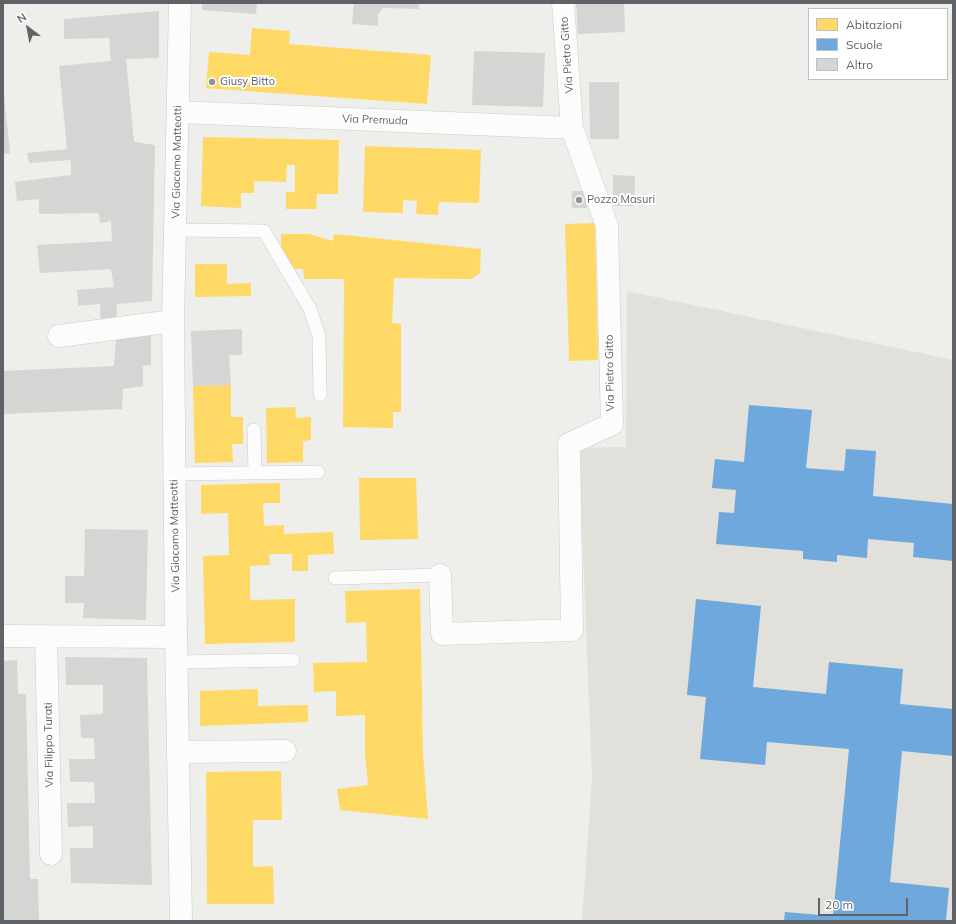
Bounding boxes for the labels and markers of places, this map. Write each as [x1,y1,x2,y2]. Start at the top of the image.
place label: Giusy Bitto [220,75,275,89]
marker: Giusy Bitto [207,77,217,87]
place label: Pozzo Masuri [587,193,655,207]
marker: Pozzo Masuri [574,195,584,205]

